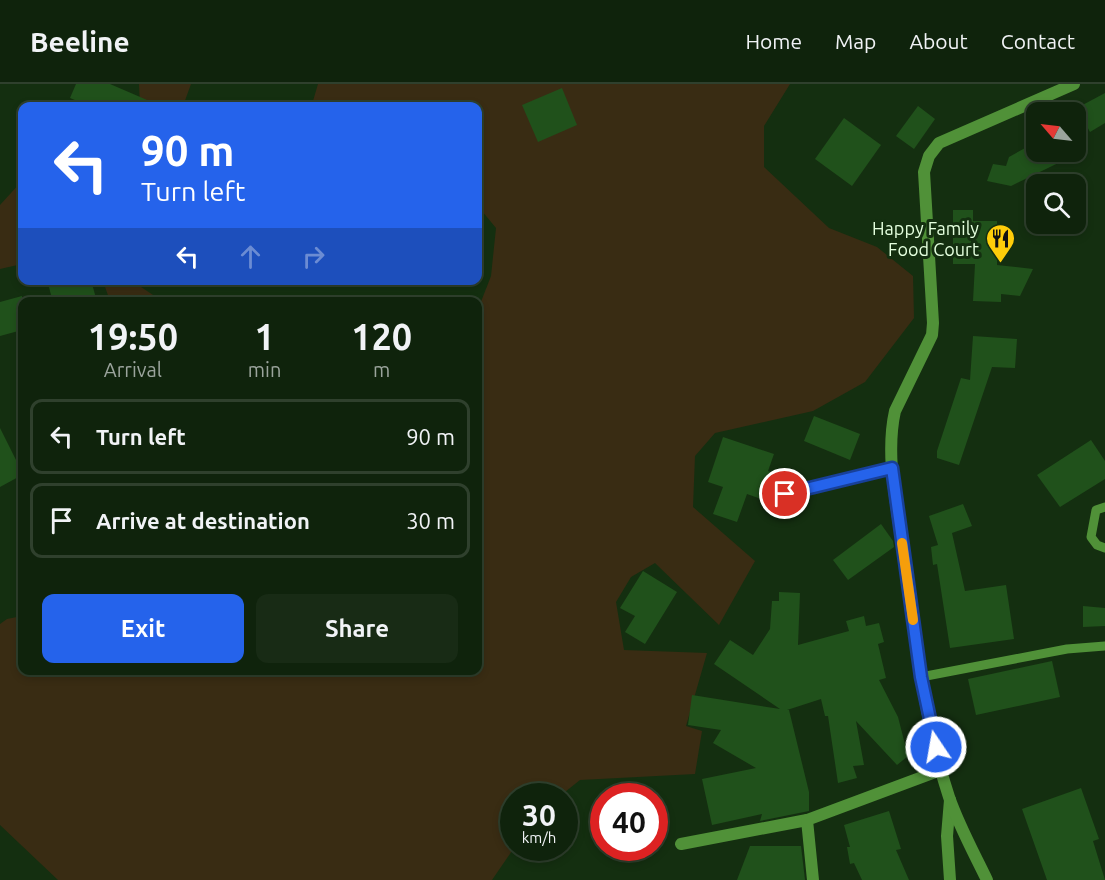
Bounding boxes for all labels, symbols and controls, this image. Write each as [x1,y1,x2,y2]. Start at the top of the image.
text: Beeline [30,26,130,57]
text: Home [745,29,802,53]
text: Map [835,29,876,53]
text: About [909,29,968,53]
text: Contact [1001,29,1075,53]
north arrow [1026,102,1086,162]
map controls [1026,102,1086,234]
icon: left [42,126,120,204]
text: 90 m [141,127,235,174]
button: search [1026,174,1086,234]
text: Turn left [141,176,245,206]
place label: Happy Family Food Court [872,218,979,259]
restaurant icon: Happy Family Food Court [984,222,1016,264]
icon: left [171,240,204,273]
icon: ahead [234,240,267,273]
icon: right [297,240,330,273]
text: 19:50 [88,316,178,357]
text: 1 [254,316,275,357]
text: 120 [351,316,412,357]
text: Arrival [104,358,162,381]
text: min [248,358,281,381]
text: m [373,358,390,381]
icon: left [45,420,78,453]
text: Turn left [96,424,186,449]
text: 90 m [406,424,455,449]
pin [759,468,810,519]
icon: arrive [768,477,801,510]
icon: arrive [45,504,78,537]
text: Arrive at destination [96,508,310,533]
text: 30 m [406,508,455,533]
button: Exit [42,594,244,663]
button: Share [256,594,458,663]
position arrow [904,715,968,779]
speed limit sign: 40 [590,783,668,861]
text: 30 [522,798,556,832]
text: km/h [522,829,556,846]

